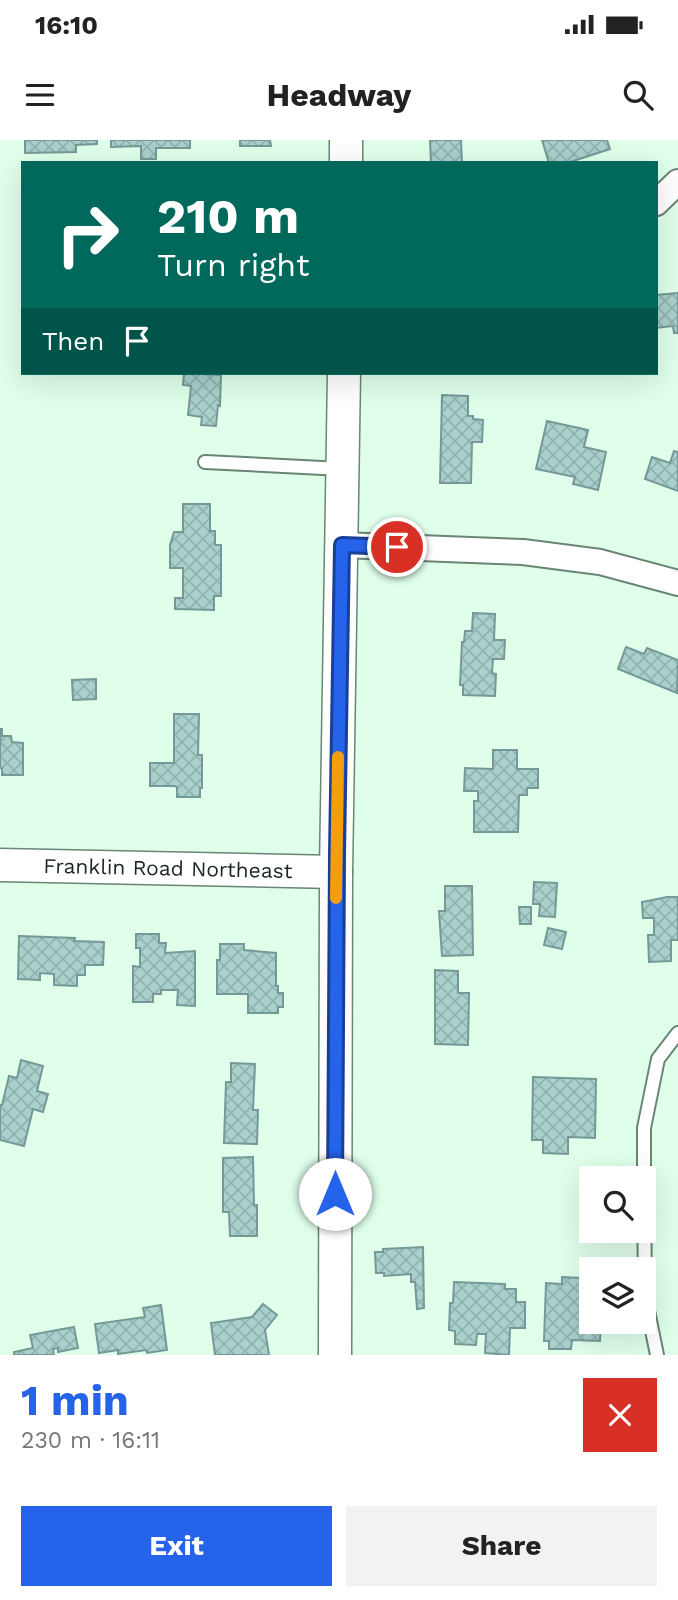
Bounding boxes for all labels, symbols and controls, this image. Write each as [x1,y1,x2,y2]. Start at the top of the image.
text: 16:10 [35,10,98,40]
icon: menu [21,76,59,114]
text: Headway [267,76,411,114]
icon: search [619,76,657,114]
text: 210 m [157,187,299,245]
icon: right [42,189,133,280]
text: Turn right [157,246,309,284]
icon: arrive [118,322,156,360]
text: Then [42,326,104,356]
pin [367,517,427,577]
icon: arrive [378,528,416,566]
street label: Franklin Road Northeast [43,853,293,883]
position arrow [298,1157,372,1231]
map controls [579,1166,656,1334]
button: search [579,1166,656,1243]
button: layers [579,1257,656,1334]
text: 1 min [21,1376,129,1425]
button: close [583,1378,657,1452]
text: 230 m · 16:11 [21,1427,160,1454]
button: Exit [21,1506,332,1586]
button: Share [346,1506,657,1586]

